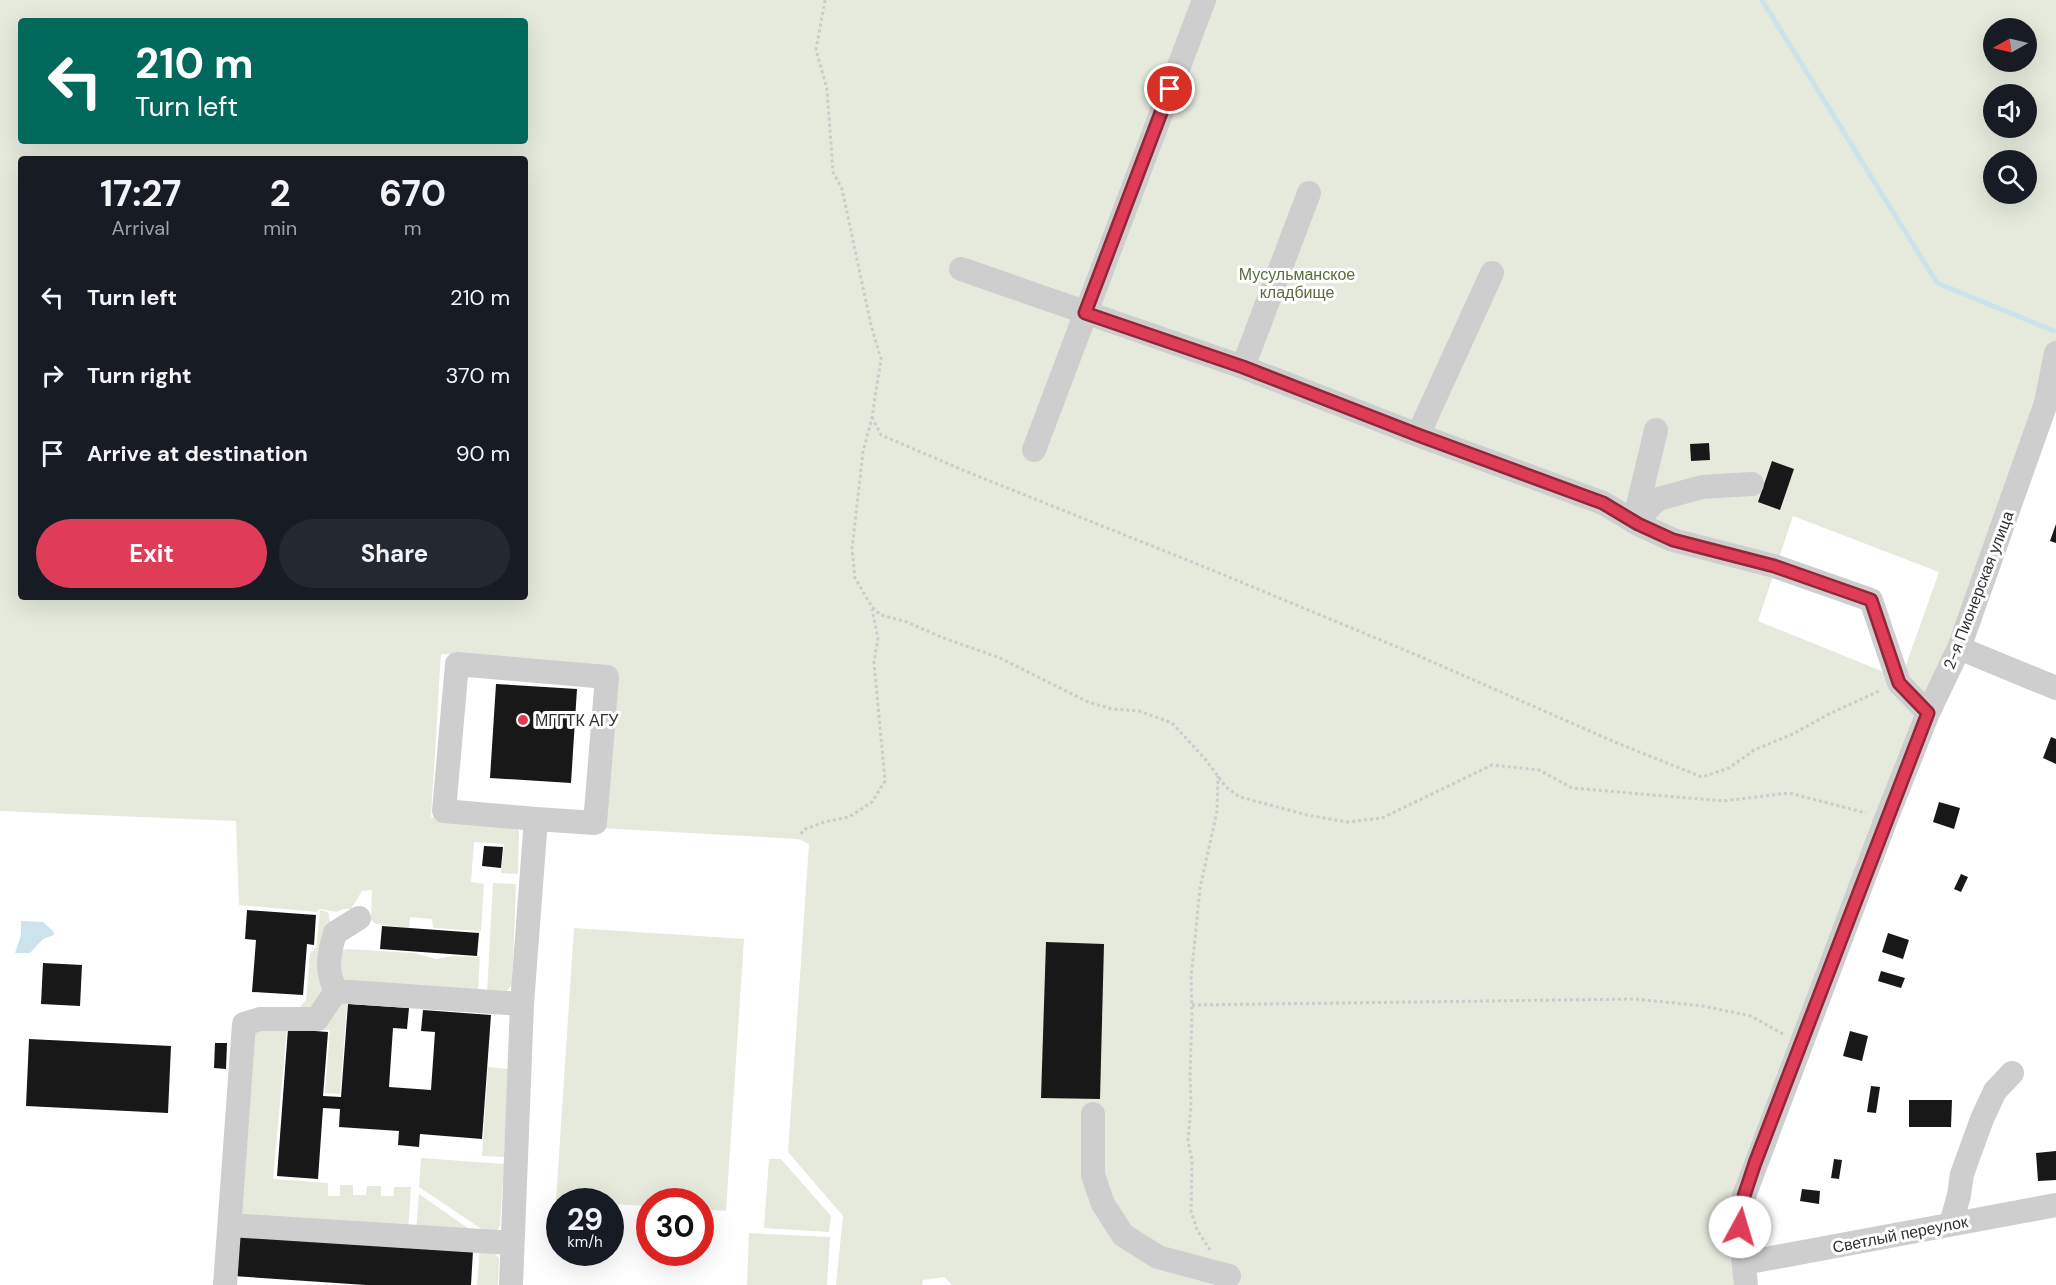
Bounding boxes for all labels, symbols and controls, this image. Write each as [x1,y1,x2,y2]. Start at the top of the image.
north arrow [1983,18,2037,72]
map controls [1983,18,2037,204]
text: 210 m [135,36,253,91]
icon: left [36,42,114,120]
pin [1144,63,1195,114]
icon: arrive [1153,72,1186,105]
button: sound [1983,84,2037,138]
text: Turn left [135,89,238,124]
button: search [1983,150,2037,204]
text: 17:27 [100,170,181,217]
text: 2 [270,170,291,217]
text: 670 [379,170,446,217]
text: Arrival [111,215,170,241]
text: min [263,215,297,241]
text: m [404,215,422,241]
park label: Мусульманское кладбище [1239,264,1355,303]
icon: left [36,281,69,314]
text: Turn left [87,283,177,312]
text: 210 m [450,283,510,312]
icon: right [36,359,69,392]
text: Turn right [87,361,192,390]
text: 370 m [445,361,510,390]
icon: arrive [36,437,69,470]
text: Arrive at destination [87,439,308,468]
text: 90 m [456,439,510,468]
street label: 2-я Пионерская улица [1939,508,2018,672]
button: Exit [36,519,267,588]
button: Share [279,519,510,588]
place label: МГГТК АГУ [535,710,619,731]
marker: МГГТК АГУ [516,713,530,727]
speed limit sign: 30 [636,1188,714,1266]
position arrow [1708,1195,1772,1259]
text: 29 [567,1200,603,1239]
street label: Светлый переулок [1831,1211,1971,1258]
text: km/h [567,1232,603,1252]

